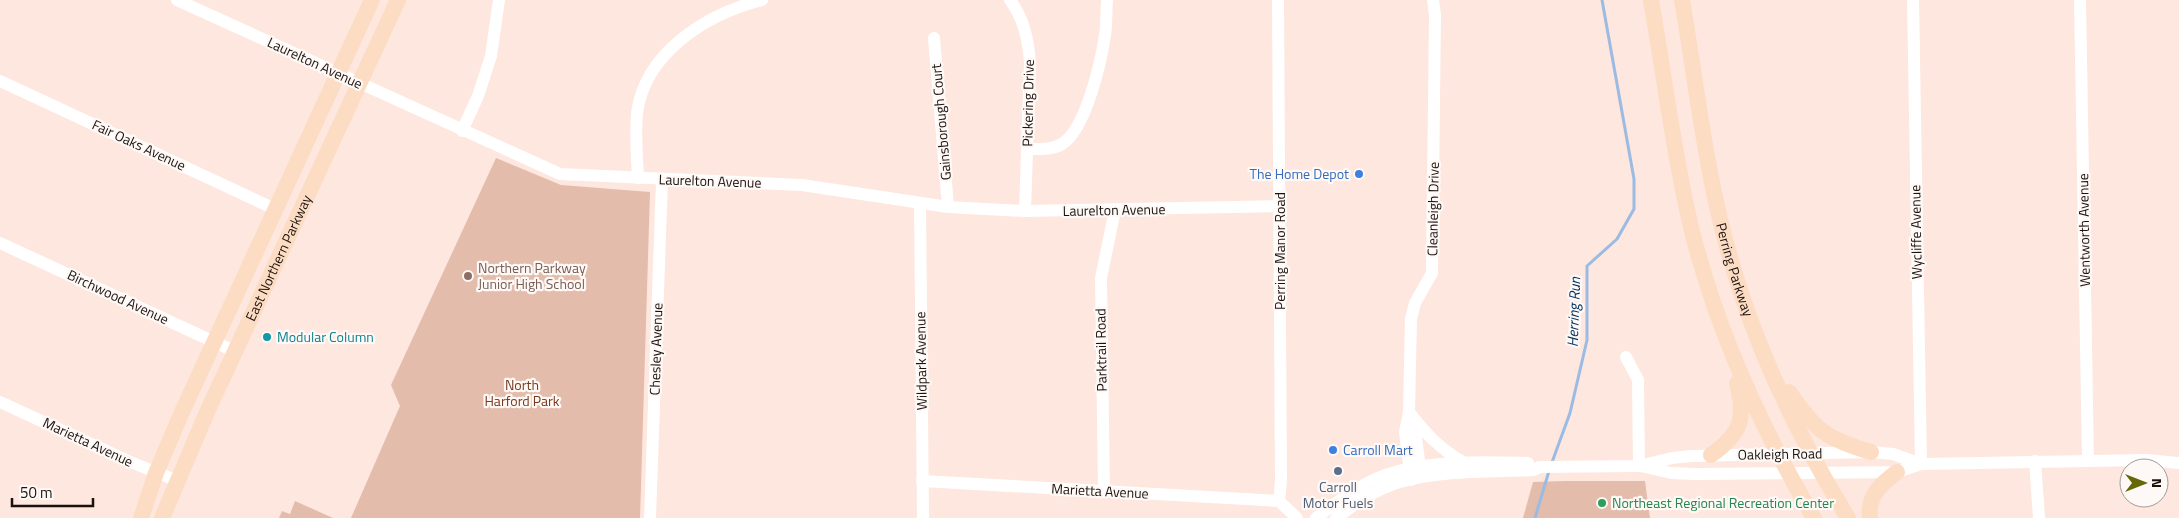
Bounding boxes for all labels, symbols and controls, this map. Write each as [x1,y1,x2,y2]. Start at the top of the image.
street label: Laurelton Avenue [264,31,366,94]
street label: Pickering Drive [1016,59,1039,147]
street label: Gainsborough Court [925,63,956,181]
street label: Fair Oaks Avenue [89,114,190,175]
street label: Cleanleigh Drive [1421,162,1444,256]
place label: The Home Depot [1250,163,1349,184]
street label: Laurelton Avenue [658,168,762,193]
marker: The Home Depot [1353,168,1365,180]
street label: Wentworth Avenue [2072,173,2095,287]
street label: Wycliffe Avenue [1904,185,1927,279]
street label: East Northern Parkway [240,191,316,324]
street label: Perring Manor Road [1269,192,1290,310]
street label: Laurelton Avenue [1062,198,1166,221]
street label: Perring Parkway [1711,220,1759,320]
place label: Northern Parkway Junior High School [478,257,586,294]
street label: Birchwood Avenue [64,264,172,329]
marker: Northern Parkway Junior High School [462,270,474,282]
water label: Herring Run [1561,276,1586,347]
street label: Chesley Avenue [643,302,668,396]
street label: Parktrail Road [1089,308,1112,392]
street label: Wildpark Avenue [909,311,932,411]
place label: Modular Column [277,326,374,347]
marker: Modular Column [261,331,273,343]
park label: North Harford Park [484,374,560,411]
street label: Marietta Avenue [40,411,137,472]
place label: Carroll Mart [1343,439,1413,460]
street label: Oakleigh Road [1738,442,1822,465]
marker: Carroll Mart [1327,444,1339,456]
north arrow [2119,458,2169,508]
marker: Carroll Motor Fuels [1332,465,1344,477]
scale bar [12,476,94,508]
place label: Carroll Motor Fuels [1303,476,1373,513]
street label: Marietta Avenue [1051,477,1149,504]
text: N [2147,478,2168,488]
text: 50 m [20,481,53,504]
place label: Northeast Regional Recreation Center [1612,492,1834,513]
marker: Northeast Regional Recreation Center [1596,497,1608,509]

